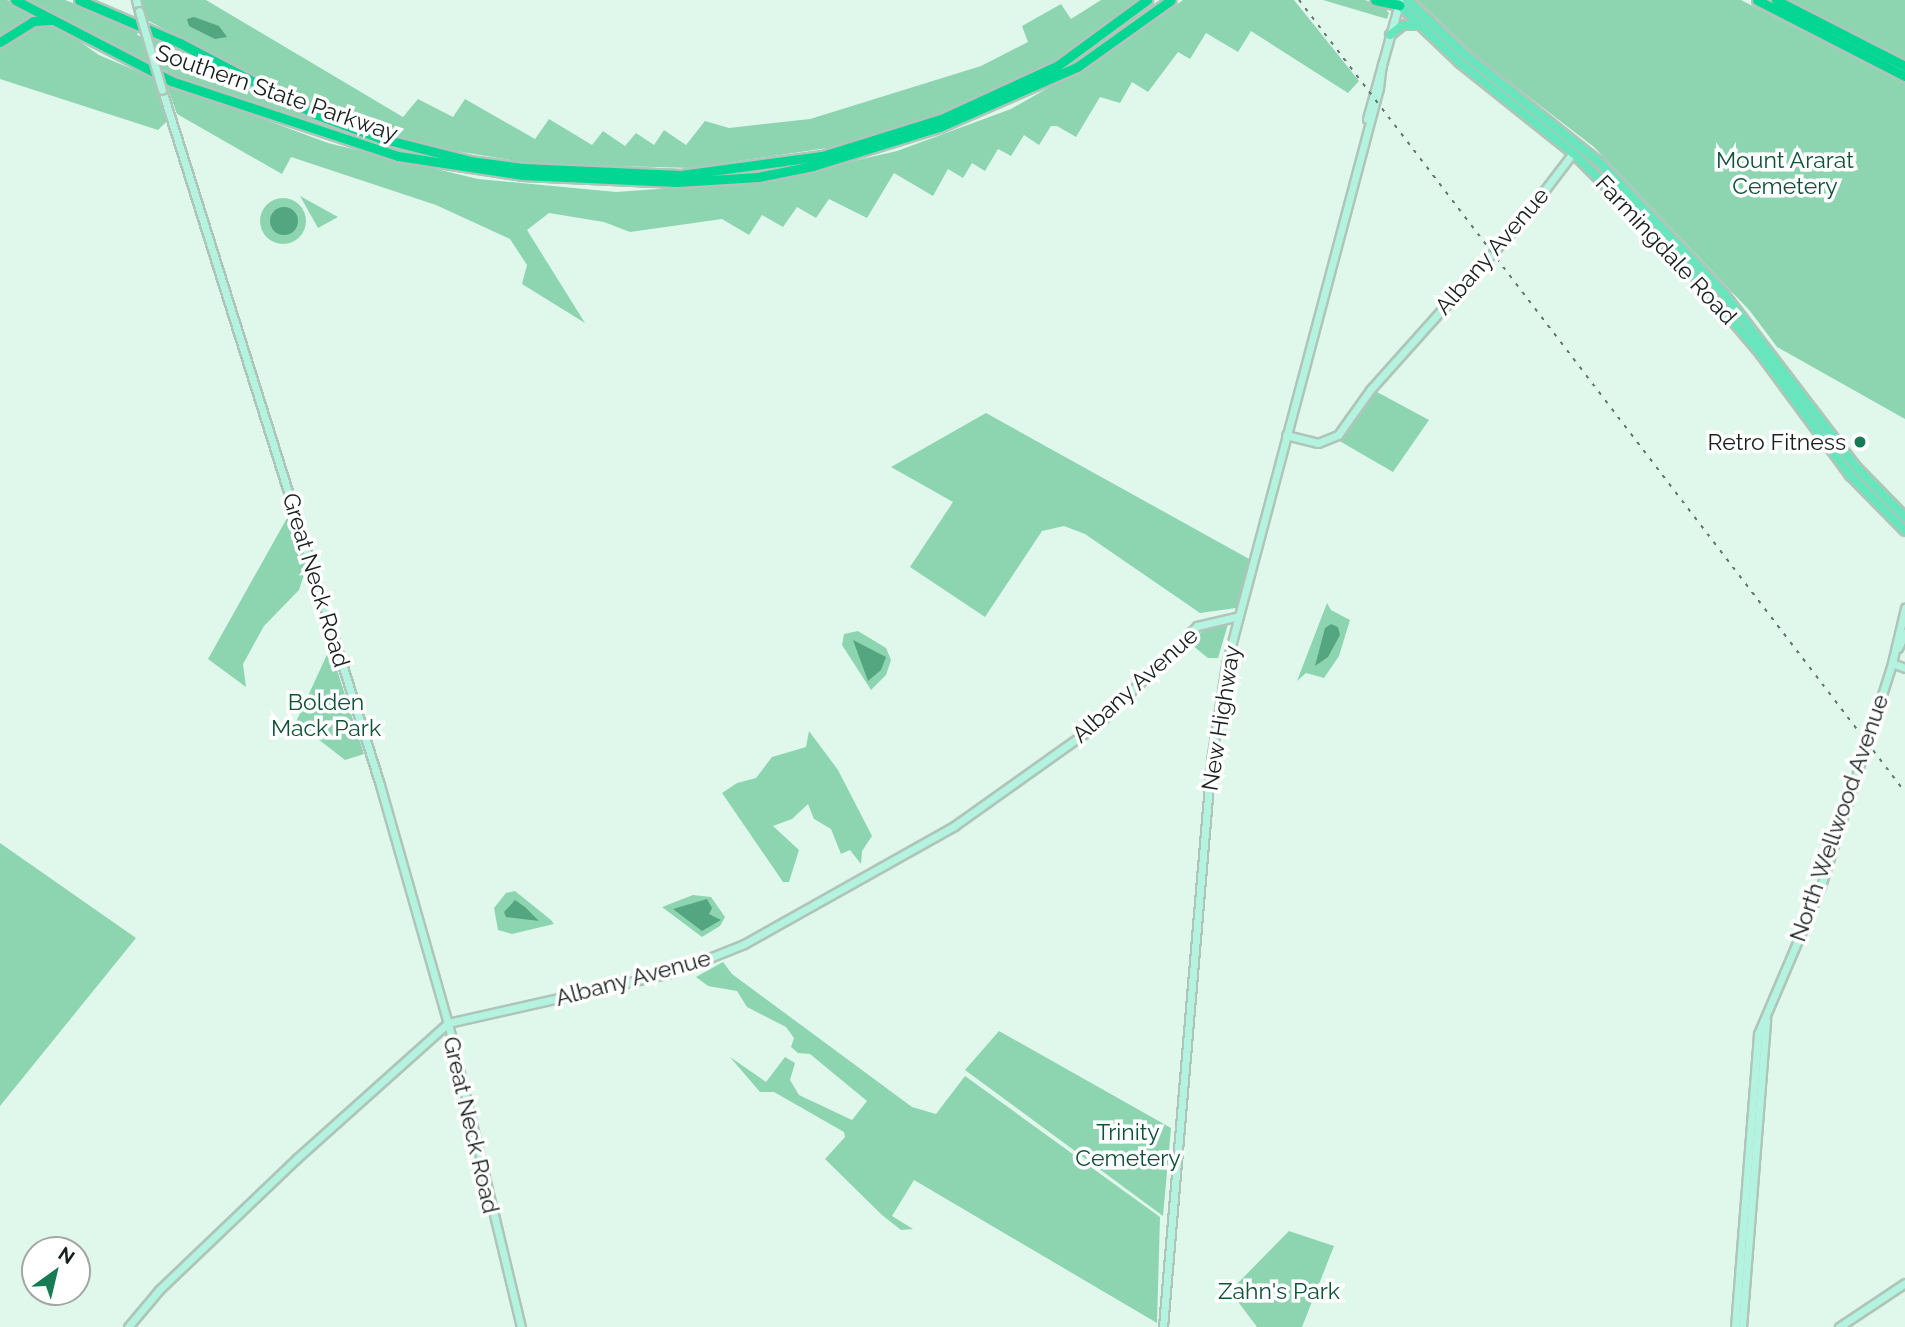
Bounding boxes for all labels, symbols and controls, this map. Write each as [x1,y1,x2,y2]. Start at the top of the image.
street label: Southern State Parkway [152,39,402,147]
park label: Mount Ararat Cemetery [1716,146,1854,200]
street label: Farmingdale Road [1590,170,1742,330]
street label: Albany Avenue [1429,181,1555,321]
place label: Retro Fitness [1708,428,1846,456]
marker: Retro Fitness [1852,434,1868,450]
street label: Great Neck Road [276,490,356,670]
street label: Albany Avenue [1066,621,1204,749]
street label: New Highway [1196,643,1246,793]
park label: Bolden Mack Park [271,688,381,742]
street label: North Wellwood Avenue [1783,690,1895,946]
street label: Albany Avenue [552,944,714,1012]
street label: Great Neck Road [437,1034,505,1216]
park label: Trinity Cemetery [1075,1118,1181,1172]
north arrow [21,1236,91,1306]
text: N [54,1242,79,1268]
park label: Zahn's Park [1218,1277,1340,1305]

